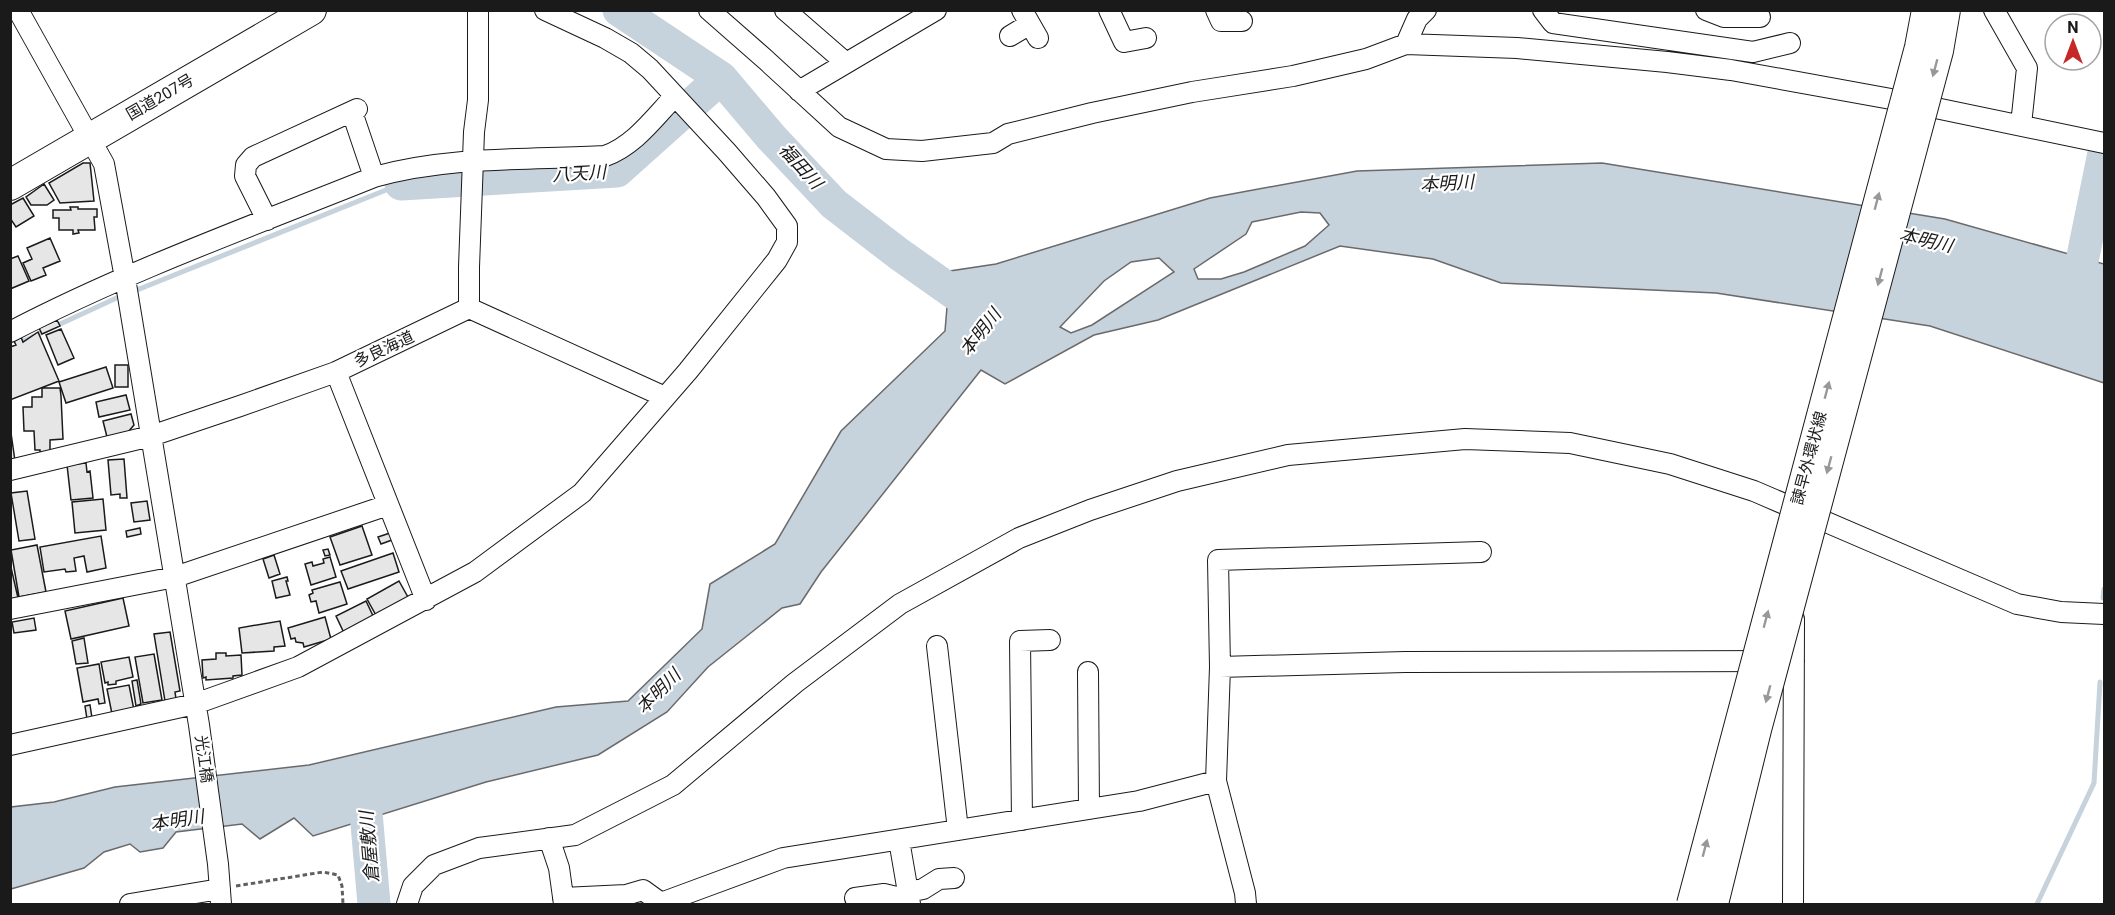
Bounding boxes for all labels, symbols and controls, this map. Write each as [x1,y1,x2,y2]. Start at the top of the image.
north arrow [2043,12,2103,72]
text: N [2067,18,2079,37]
one-way arrow [1930,59,1940,77]
street label: 国道207号 [123,70,197,124]
water label: 福田川 [775,139,828,195]
water label: 八天川 [551,161,609,185]
water label: 本明川 [1419,171,1477,195]
one-way arrow [1873,192,1883,211]
water label: 本明川 [1897,224,1957,257]
one-way arrow [1874,267,1884,286]
water label: 本明川 [955,303,1006,360]
street label: 多良海道 [351,327,417,371]
one-way arrow [1823,381,1833,399]
street label: 諫早外環状線 [1787,409,1831,507]
one-way arrow [1824,456,1834,474]
one-way arrow [1761,610,1771,628]
water label: 本明川 [631,663,686,718]
one-way arrow [1763,685,1772,703]
street label: 光江橋 [191,734,217,784]
water label: 本明川 [149,805,207,835]
water label: 倉屋敷川 [355,808,383,884]
one-way arrow [1701,839,1711,857]

